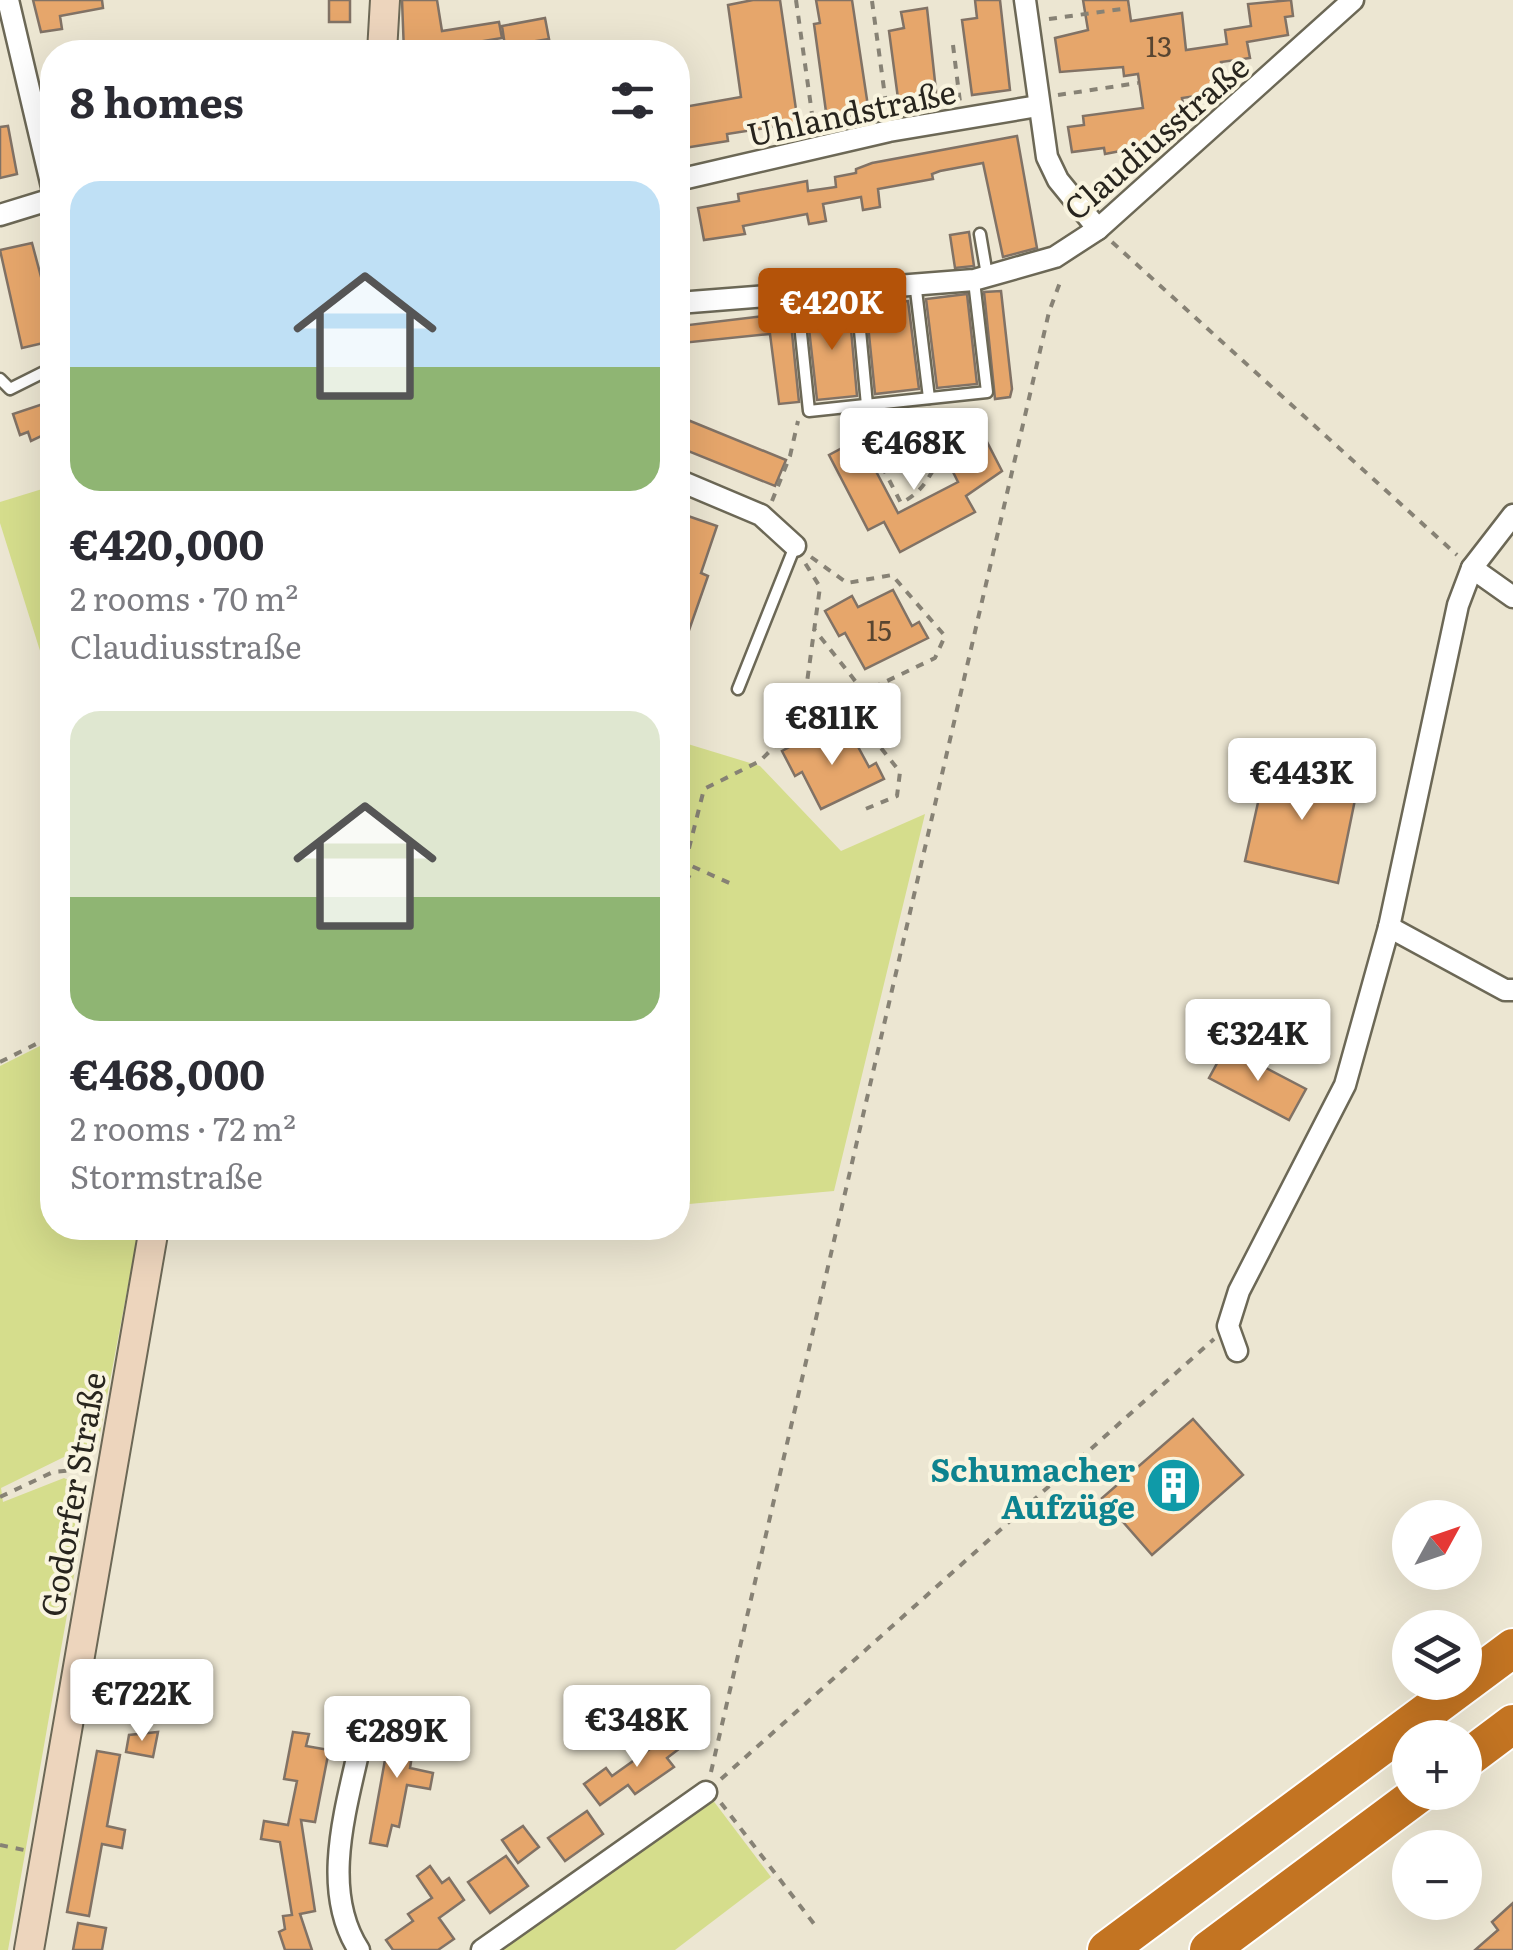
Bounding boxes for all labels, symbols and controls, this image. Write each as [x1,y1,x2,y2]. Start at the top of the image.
house number: 13 [1146,24,1172,66]
street label: Claudiusstraße [1052,42,1258,230]
street label: Uhlandstraße [742,65,960,157]
text: 8 homes [70,69,244,131]
icon: filters [605,73,660,128]
icon: home [275,246,455,426]
pin: €420K [762,268,902,353]
text: €420K [780,276,884,324]
pin: €468K [844,408,984,493]
text: €468K [862,416,966,464]
text: €420,000 [70,511,264,573]
text: 2 rooms · 70 m² [70,573,298,621]
house number: 15 [866,608,892,650]
text: Claudiusstraße [70,621,302,669]
pin: €811K [762,683,902,768]
text: €811K [786,691,878,739]
pin: €443K [1232,738,1372,823]
text: €443K [1250,746,1354,794]
icon: home [275,776,455,956]
pin: €324K [1188,999,1328,1084]
text: €324K [1207,1007,1309,1055]
text: €468,000 [70,1041,265,1103]
text: 2 rooms · 72 m² [70,1103,296,1151]
text: Stormstraße [70,1151,263,1199]
street label: Godorfer Straße [26,1368,116,1620]
place label: Schumacher Aufzüge [930,1444,1136,1529]
building icon: Schumacher Aufzüge [1144,1456,1204,1516]
north arrow [1392,1500,1482,1590]
map controls [1392,1500,1482,1920]
button: layers [1392,1610,1482,1700]
pin: €722K [72,1659,212,1744]
text: €722K [92,1667,192,1715]
pin: €348K [567,1685,707,1770]
text: €348K [585,1693,689,1741]
pin: €289K [327,1696,467,1781]
text: €289K [346,1704,448,1752]
button: + [1392,1720,1482,1810]
button: − [1392,1830,1482,1920]

